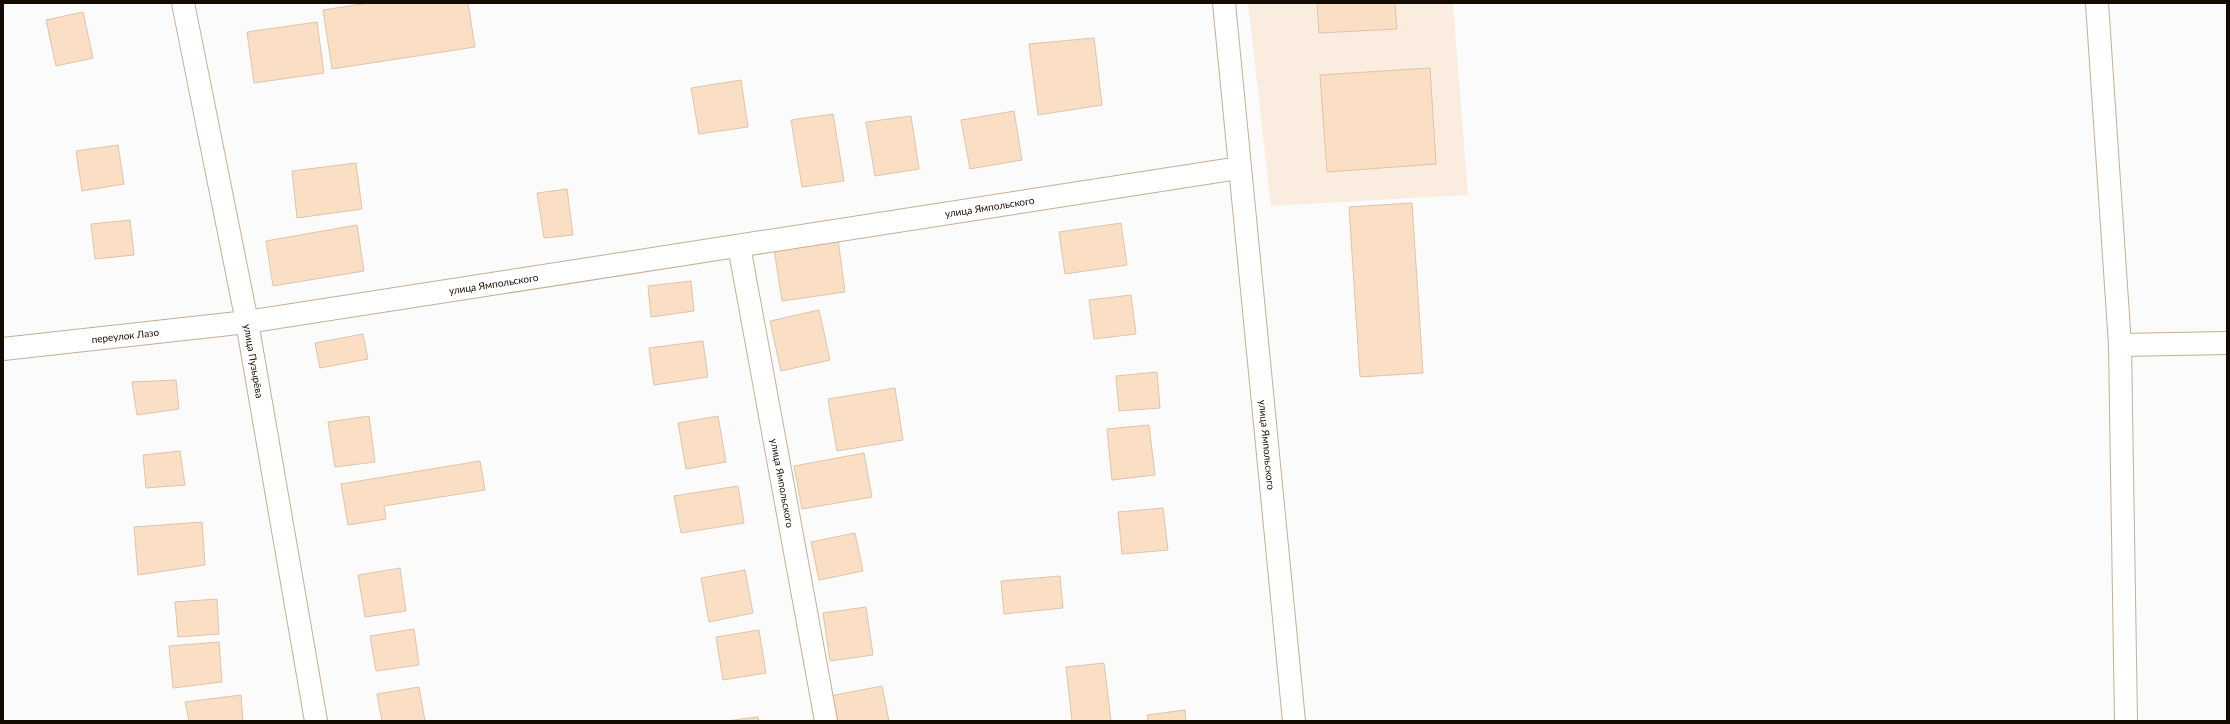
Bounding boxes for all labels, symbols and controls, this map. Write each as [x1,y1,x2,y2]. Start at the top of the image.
street label: улица Ямпольского [944,194,1036,220]
street label: улица Ямпольского [448,271,539,297]
street label: улица Пузырёва [241,323,266,399]
street label: переулок Лазо [91,326,160,345]
street label: улица Ямпольского [1257,399,1277,491]
street label: улица Ямпольского [768,438,797,529]

